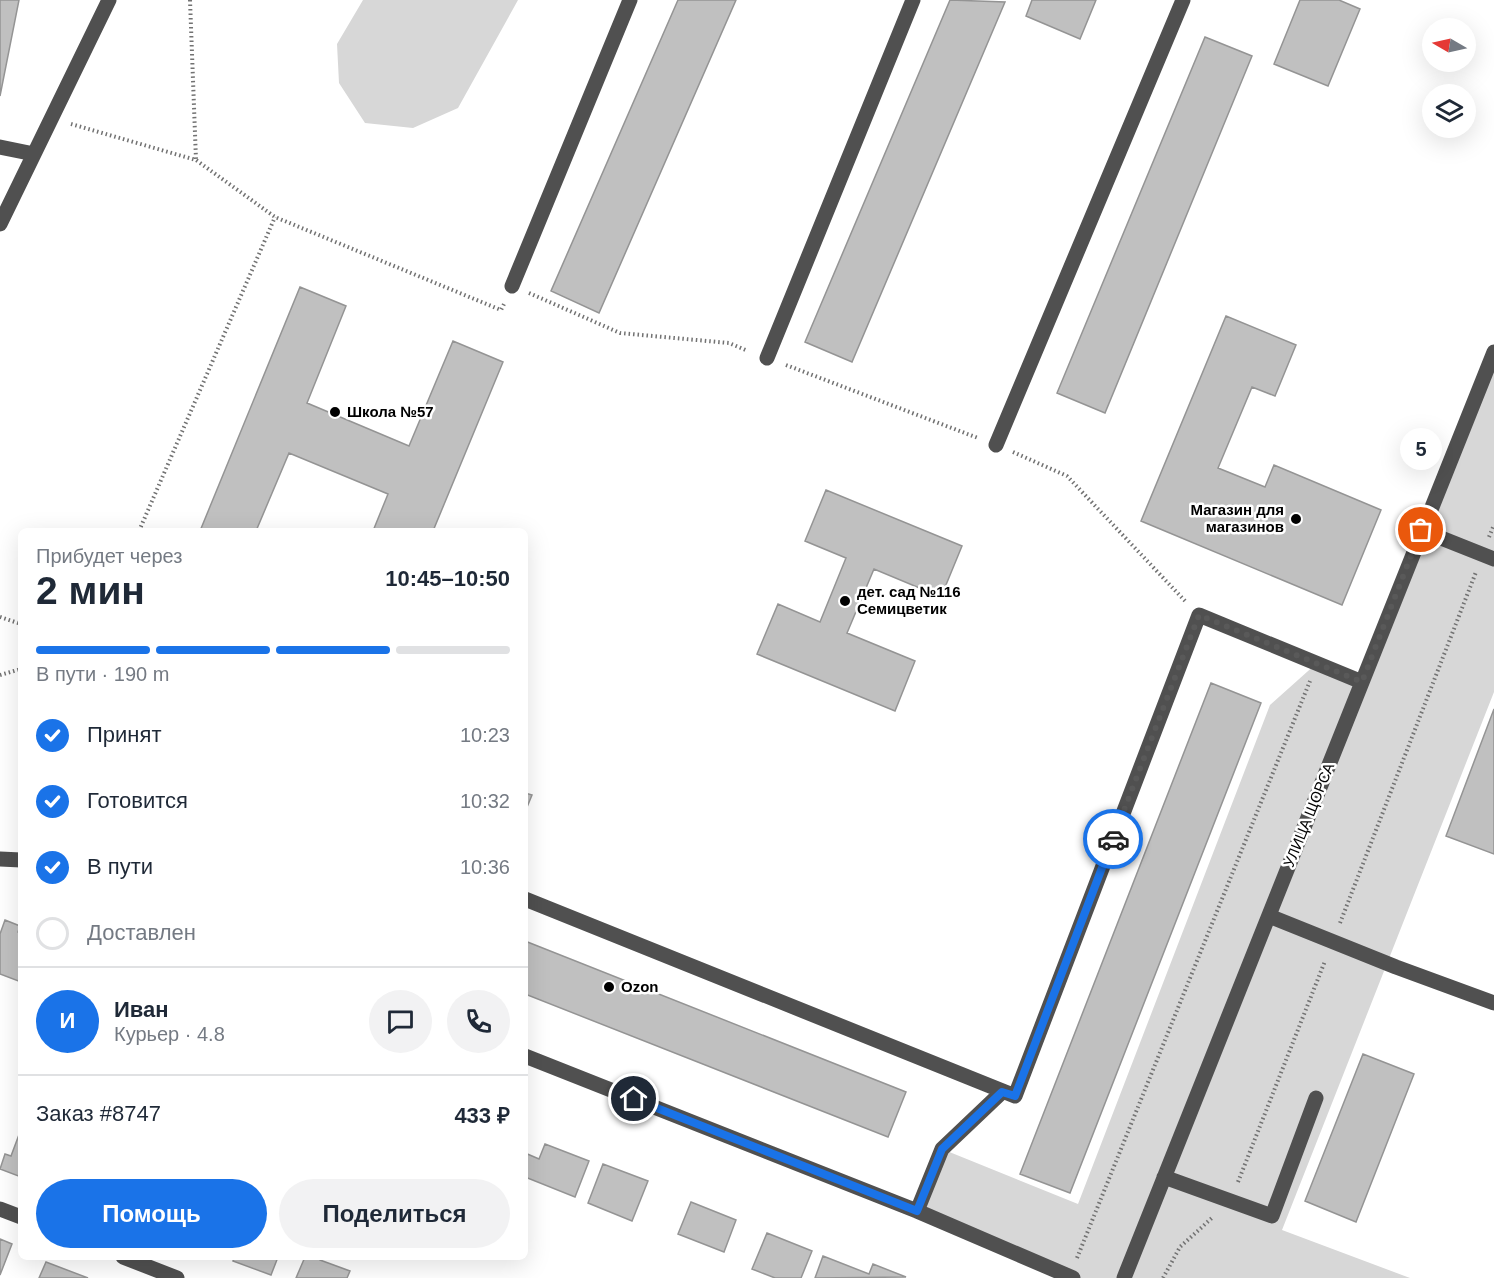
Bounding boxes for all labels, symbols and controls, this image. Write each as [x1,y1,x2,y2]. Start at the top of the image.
north arrow [1422,18,1476,72]
map controls [1422,18,1476,138]
button: layers [1422,84,1476,138]
place label: Школа №57 [347,403,434,420]
marker: Школа №57 [328,405,342,419]
callout: 5 [1400,428,1442,470]
text: 5 [1415,438,1427,460]
place label: Магазин для магазинов [1190,501,1284,535]
pin [1395,504,1446,555]
marker: Магазин для магазинов [1289,512,1303,526]
icon: bag [1404,513,1437,546]
text: Прибудет через [36,545,182,567]
text: 10:45–10:50 [385,566,510,591]
text: 2 мин [36,569,145,612]
place label: дет. сад №116 Семицветик [857,583,961,617]
marker: дет. сад №116 Семицветик [838,594,852,608]
text: В пути · 190 m [36,663,169,685]
icon: check [36,719,69,752]
text: Принят [87,722,161,747]
text: 10:23 [460,724,510,746]
street label: УЛИЦА ЩОРСА [1280,760,1337,869]
icon: check [36,785,69,818]
text: Готовится [87,788,188,813]
text: 10:32 [460,790,510,812]
courier [1083,809,1143,869]
icon: car [1097,823,1130,856]
icon: check [36,851,69,884]
text: В пути [87,854,153,879]
text: 10:36 [460,856,510,878]
text: Доставлен [87,920,196,945]
place label: Ozon [621,978,659,995]
marker: Ozon [602,980,616,994]
button: chat [369,990,432,1053]
button: phone [447,990,510,1053]
text: Иван [114,997,169,1022]
text: И [60,1008,75,1033]
text: Курьер · 4.8 [114,1023,225,1045]
pin [608,1073,659,1124]
icon: home [617,1082,650,1115]
text: Заказ #8747 [36,1101,161,1126]
text: 433 ₽ [454,1103,510,1128]
button: Помощь [36,1179,267,1248]
button: Поделиться [279,1179,510,1248]

